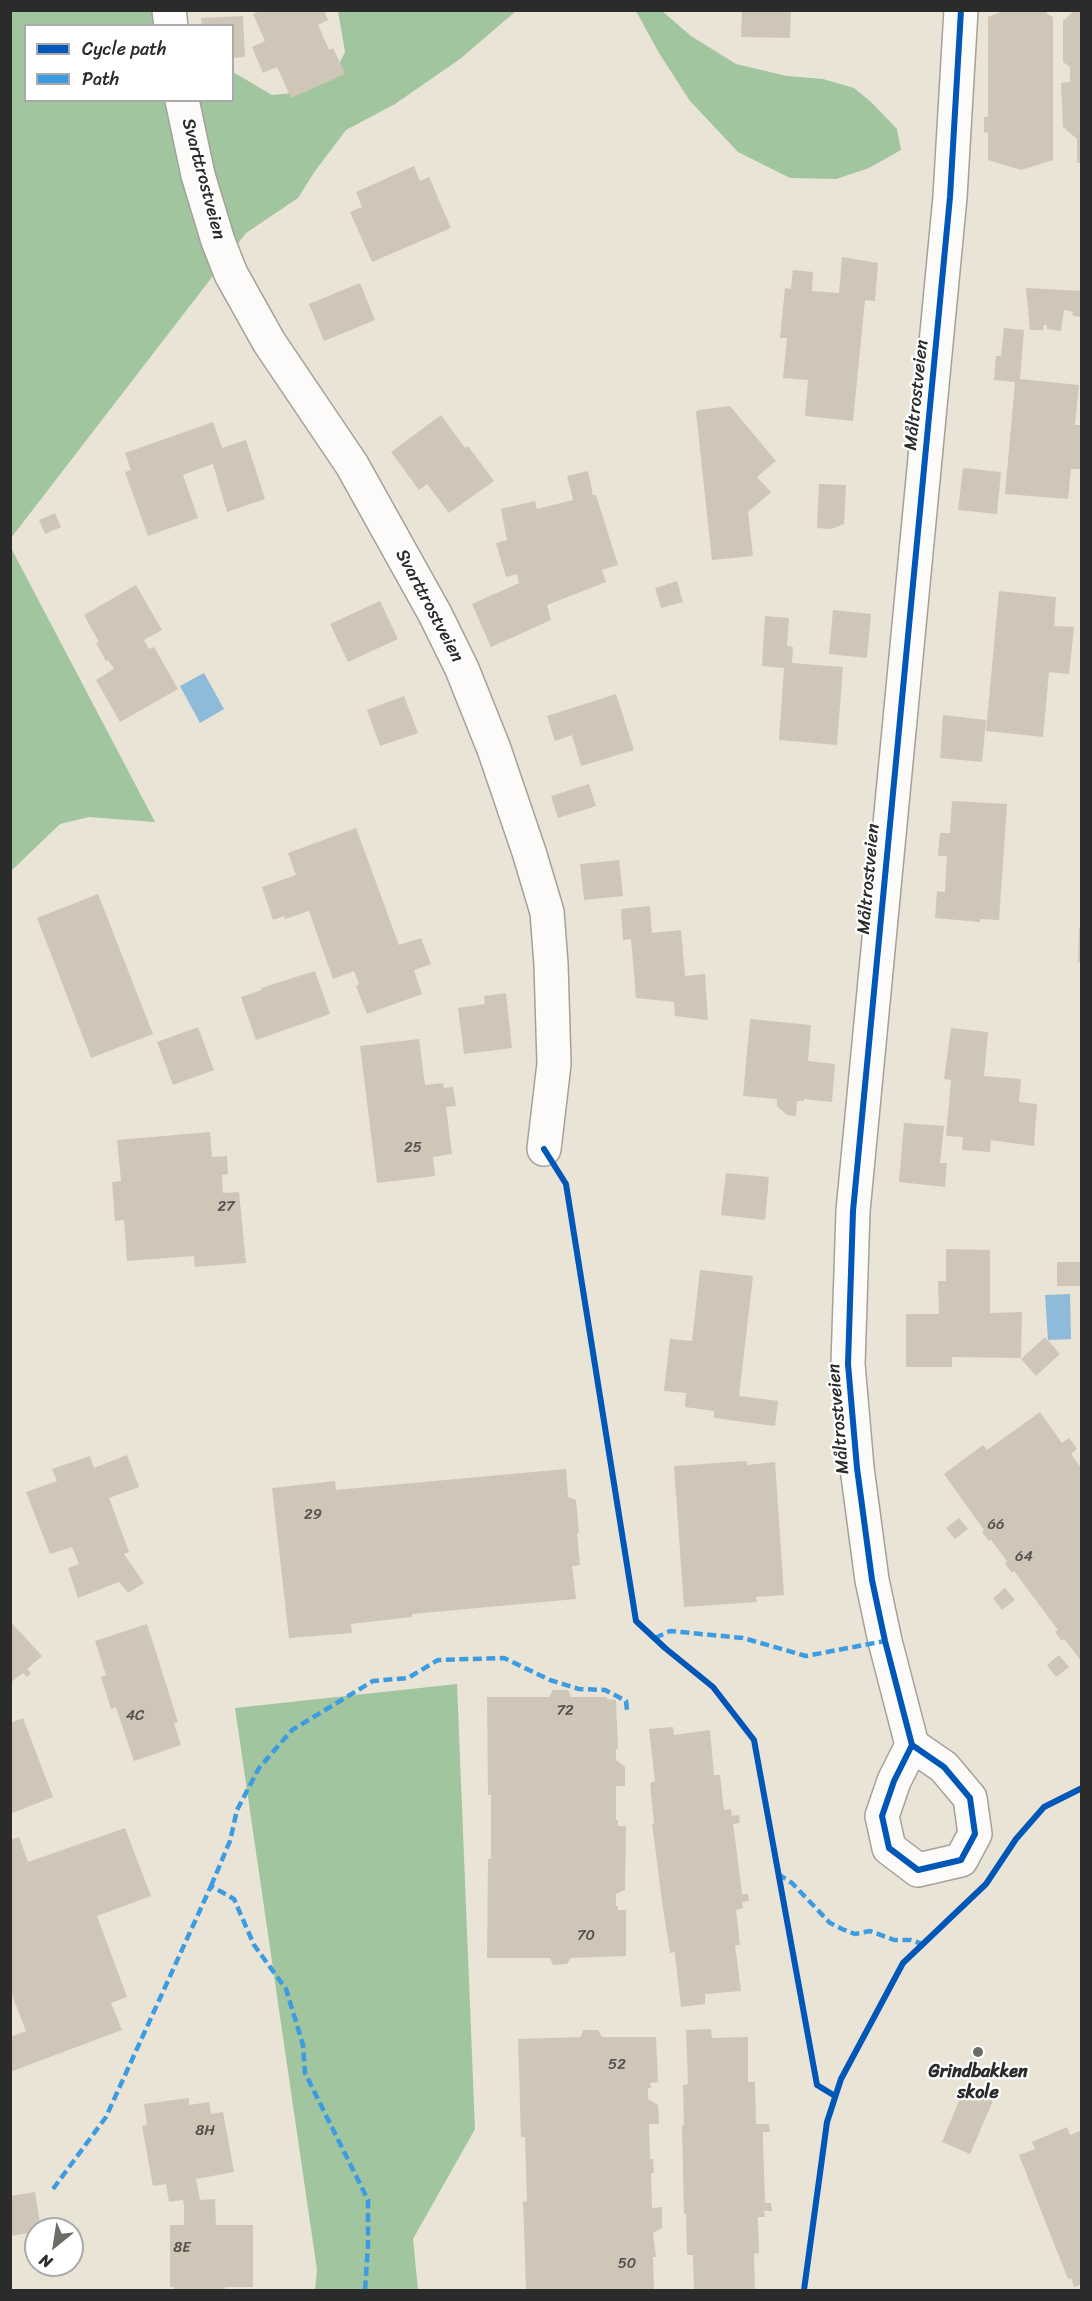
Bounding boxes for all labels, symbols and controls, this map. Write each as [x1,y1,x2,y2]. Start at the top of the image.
legend [24,24,234,102]
text: Cycle path [82,33,166,65]
text: Path [82,63,119,95]
street label: Svarttrostveien [176,116,230,242]
street label: Måltrostveien [900,339,934,451]
street label: Svarttrostveien [390,546,468,666]
street label: Måltrostveien [853,823,885,935]
house number: 25 [404,1139,422,1157]
house number: 27 [217,1198,235,1216]
street label: Måltrostveien [823,1363,855,1475]
house number: 29 [304,1506,322,1524]
house number: 66 [987,1516,1005,1534]
house number: 64 [1015,1548,1033,1566]
house number: 72 [556,1702,574,1720]
house number: 4C [126,1707,144,1725]
house number: 70 [577,1927,595,1945]
marker: Grindbakken skole [971,2045,985,2059]
house number: 52 [608,2056,626,2074]
place label: Grindbakken skole [928,2061,1028,2104]
house number: 8H [195,2122,215,2140]
north arrow [24,2217,84,2277]
house number: 8E [173,2239,191,2257]
text: N [34,2246,58,2277]
house number: 50 [618,2255,636,2273]

